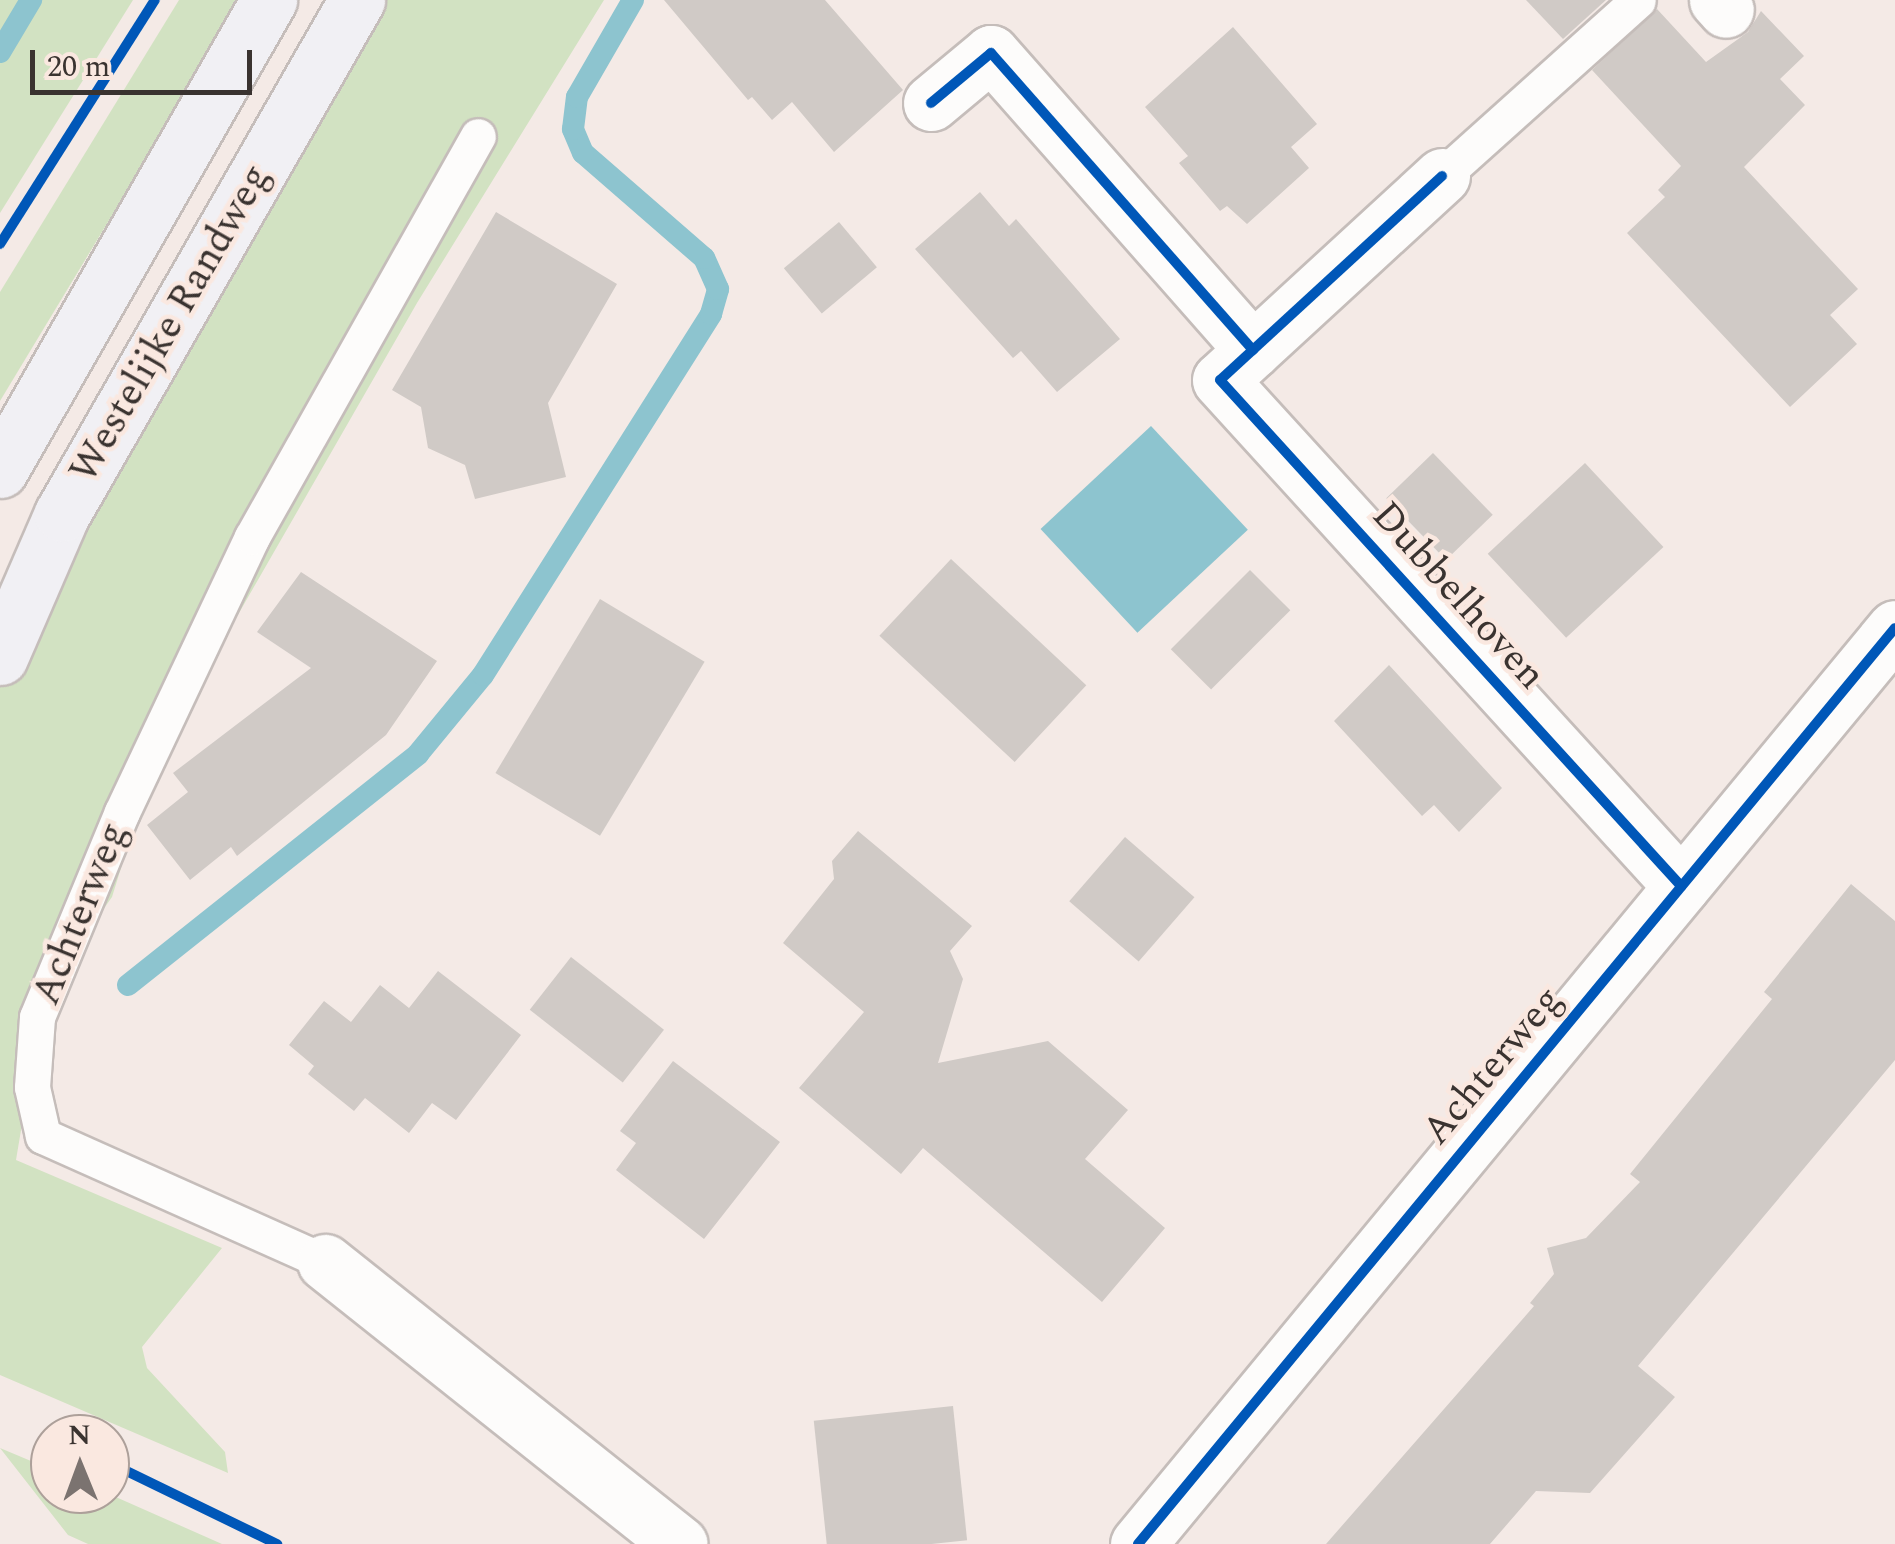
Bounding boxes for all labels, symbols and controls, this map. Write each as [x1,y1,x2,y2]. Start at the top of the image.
scale bar [35,30,258,92]
text: 20 m [47,44,110,90]
street label: Westelijke Randweg [60,156,282,492]
street label: Dubbelhoven [1361,492,1555,700]
street label: Achterweg [23,816,139,1012]
street label: Achterweg [1413,977,1573,1155]
north arrow [30,1414,130,1514]
text: N [68,1414,91,1457]

